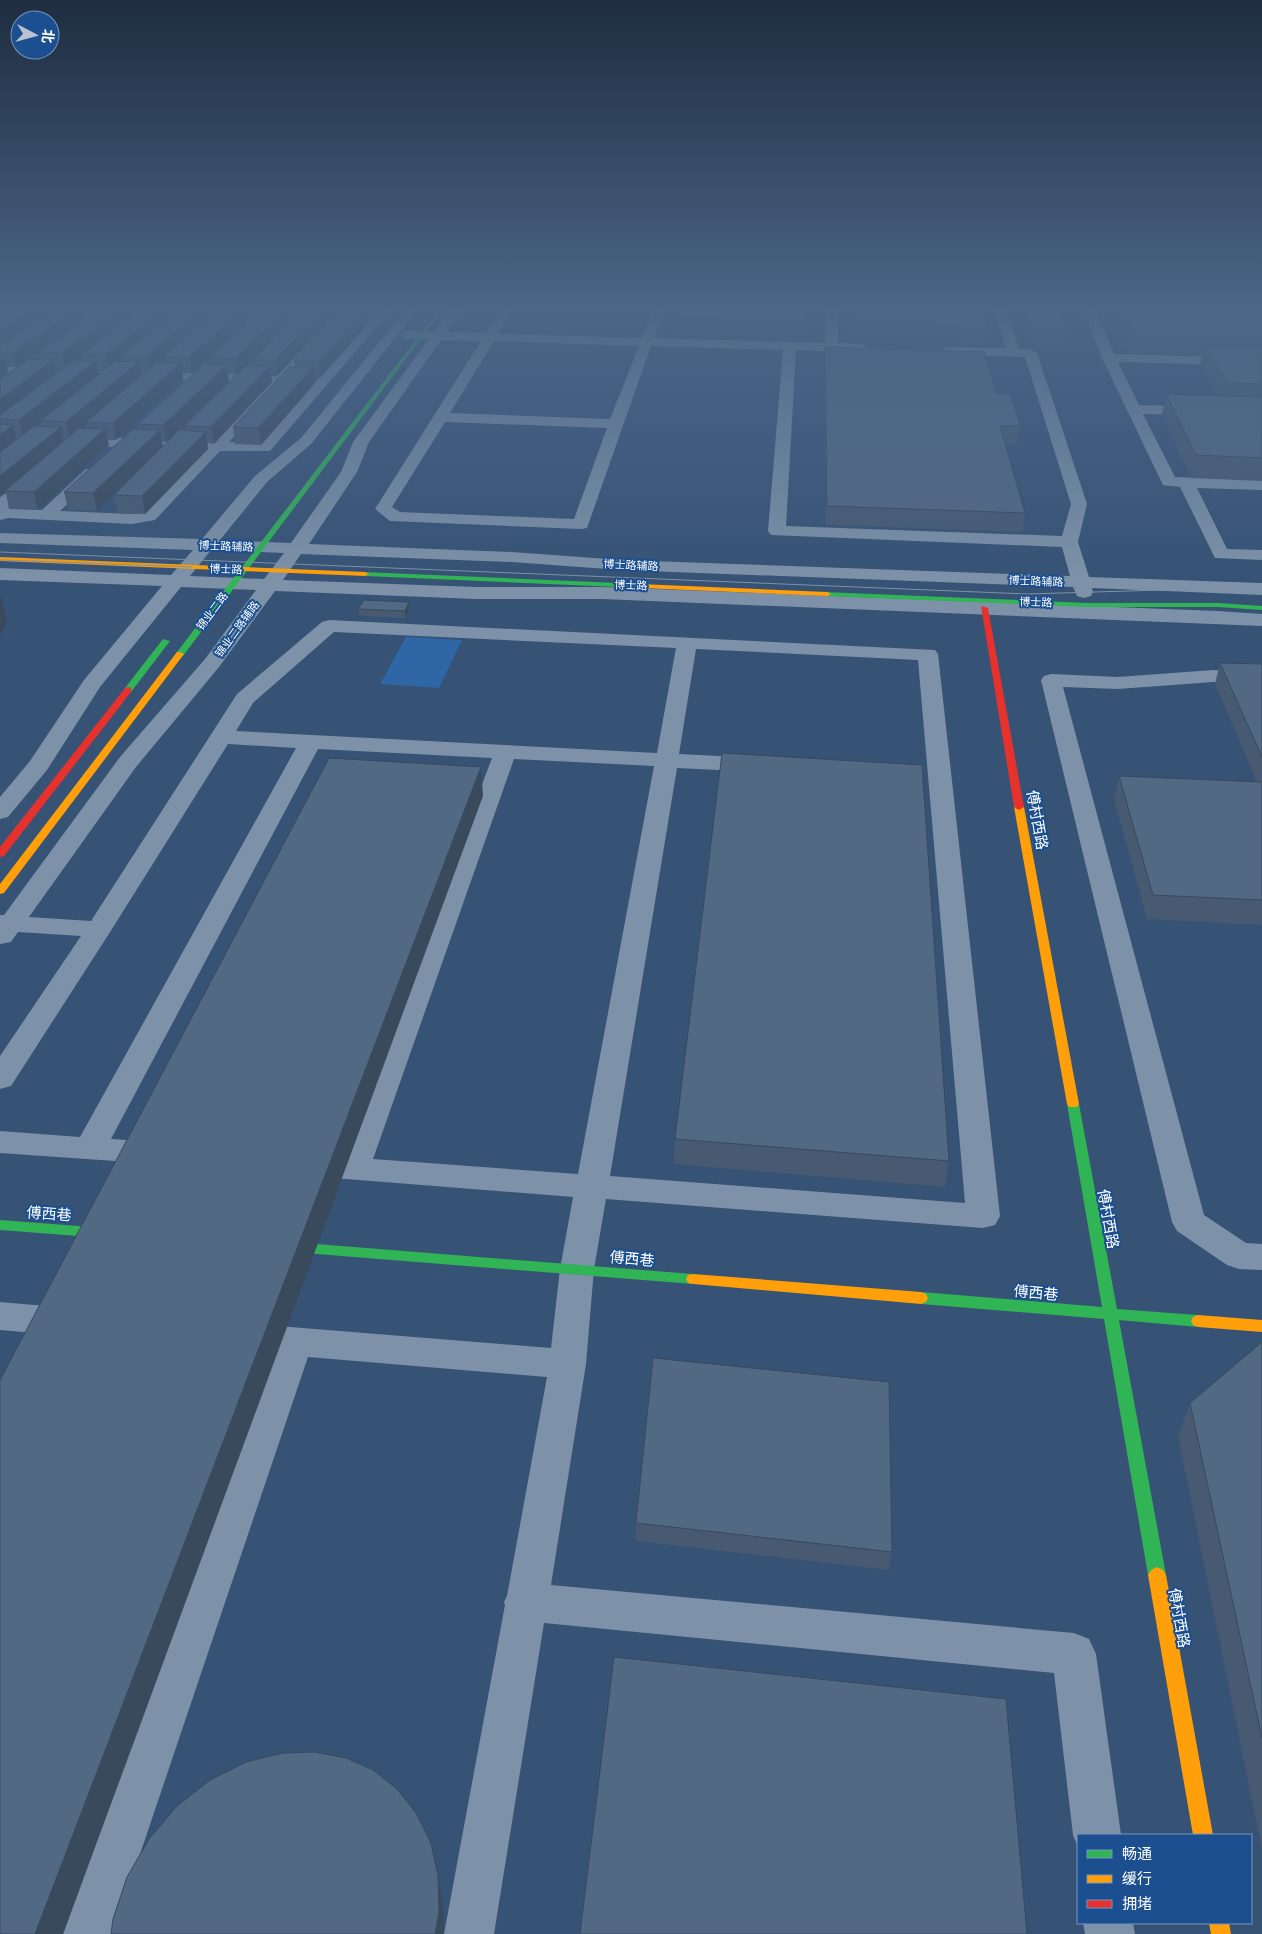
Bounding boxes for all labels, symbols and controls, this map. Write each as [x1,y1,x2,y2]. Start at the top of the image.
north arrow [10,10,60,60]
text: 北 [39,29,57,44]
street label: 博士路辅路 [198,539,254,554]
street label: 博士路辅路 [603,558,659,573]
street label: 博士路 [209,562,243,577]
street label: 博士路辅路 [1008,574,1064,589]
street label: 博士路 [614,578,648,593]
street label: 锦业二路 [194,590,231,633]
street label: 博士路 [1019,595,1053,610]
street label: 锦业二路辅路 [213,599,262,660]
street label: 傅村西路 [1023,789,1051,851]
street label: 傅村西路 [1094,1188,1122,1250]
street label: 傅西巷 [26,1203,72,1225]
street label: 傅西巷 [609,1248,655,1270]
street label: 傅西巷 [1013,1282,1059,1304]
street label: 傅村西路 [1165,1587,1193,1649]
legend [1077,1834,1252,1924]
text: 畅通 [1122,1845,1152,1863]
text: 缓行 [1122,1870,1152,1888]
text: 拥堵 [1122,1895,1152,1913]

